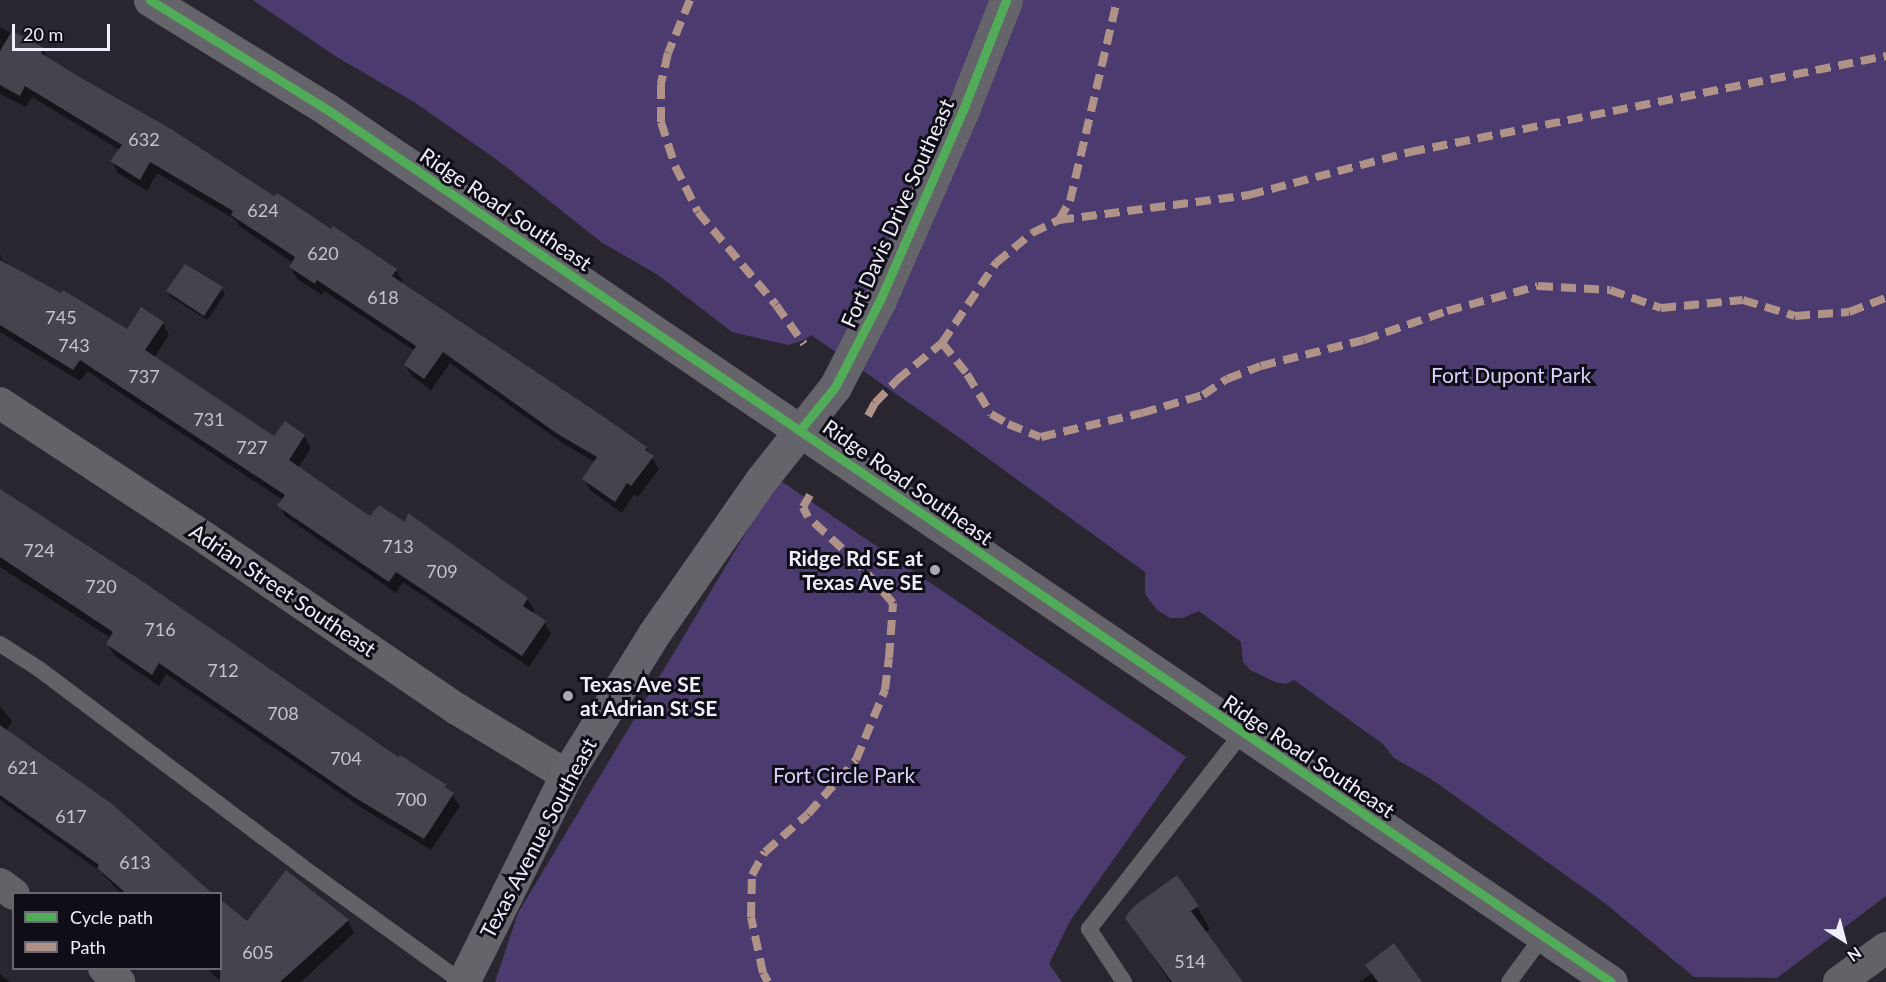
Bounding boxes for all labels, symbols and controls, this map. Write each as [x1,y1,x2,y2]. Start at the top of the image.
scale bar [15,12,112,50]
text: 20 m [23,23,63,45]
street label: Fort Davis Drive Southeast [835,95,959,331]
house number: 632 [128,128,160,150]
street label: Ridge Road Southeast [416,142,596,276]
house number: 624 [247,199,279,221]
house number: 620 [307,242,339,264]
house number: 618 [367,286,399,308]
house number: 745 [45,306,77,328]
house number: 743 [58,334,90,356]
park label: Fort Dupont Park [1431,362,1591,388]
house number: 737 [128,365,160,387]
house number: 731 [193,408,225,430]
street label: Ridge Road Southeast [818,414,998,550]
house number: 727 [236,436,268,458]
street label: Adrian Street Southeast [185,518,381,662]
house number: 713 [382,535,414,557]
house number: 724 [23,539,55,561]
place label: Ridge Rd SE at Texas Ave SE [788,545,923,595]
house number: 709 [426,560,458,582]
marker: Ridge Rd SE at Texas Ave SE [928,563,942,577]
house number: 720 [85,575,117,597]
house number: 716 [144,618,176,640]
house number: 712 [207,659,239,681]
place label: Texas Ave SE at Adrian St SE [580,671,718,721]
marker: Texas Ave SE at Adrian St SE [561,689,575,703]
street label: Ridge Road Southeast [1219,689,1399,823]
house number: 708 [267,702,299,724]
street label: Texas Avenue Southeast [474,733,602,943]
house number: 704 [330,747,362,769]
house number: 621 [7,756,39,778]
park label: Fort Circle Park [773,762,915,788]
house number: 700 [395,788,427,810]
house number: 617 [55,805,87,827]
house number: 613 [119,851,151,873]
legend [12,892,222,970]
text: Cycle path [70,906,153,928]
north arrow [1814,910,1874,970]
text: Path [70,936,106,958]
house number: 605 [242,941,274,963]
text: N [1844,944,1865,966]
house number: 514 [1174,950,1206,972]

